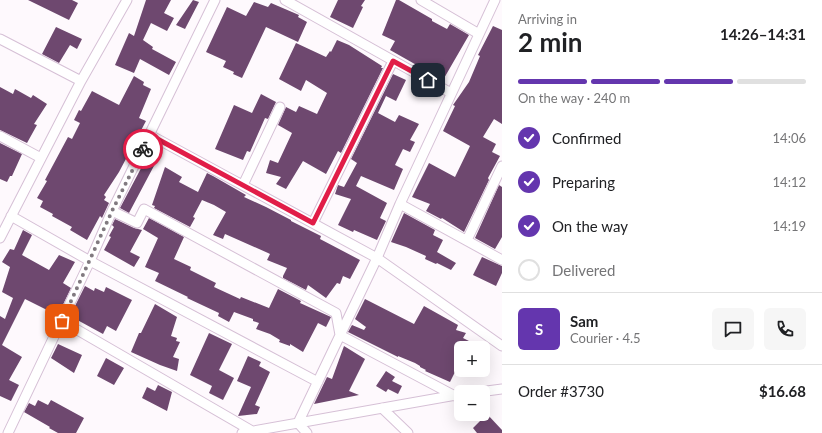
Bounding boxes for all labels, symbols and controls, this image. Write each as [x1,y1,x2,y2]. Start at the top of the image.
text: Arriving in [518,11,577,27]
text: 14:26–14:31 [720,25,806,43]
text: 2 min [518,26,582,58]
pin [411,63,445,97]
icon: home [417,69,439,91]
text: On the way · 240 m [518,90,630,106]
icon: check [518,127,540,149]
courier [123,129,163,169]
text: Confirmed [552,129,621,147]
text: 14:06 [773,130,806,146]
icon: bike [132,138,154,160]
icon: check [518,171,540,193]
text: Preparing [552,173,615,191]
text: 14:12 [773,174,806,190]
icon: check [518,215,540,237]
text: On the way [552,217,628,235]
text: 14:19 [773,218,806,234]
text: Delivered [552,261,615,279]
pin [45,304,79,338]
button: chat [712,308,754,350]
button: phone [764,308,806,350]
icon: bag [51,310,73,332]
text: Sam [570,312,598,330]
text: S [535,320,543,338]
text: Courier · 4.5 [570,330,641,346]
map controls [454,341,490,421]
button: + [454,341,490,377]
text: Order #3730 [518,382,604,400]
text: $16.68 [759,382,806,400]
button: − [454,385,490,421]

